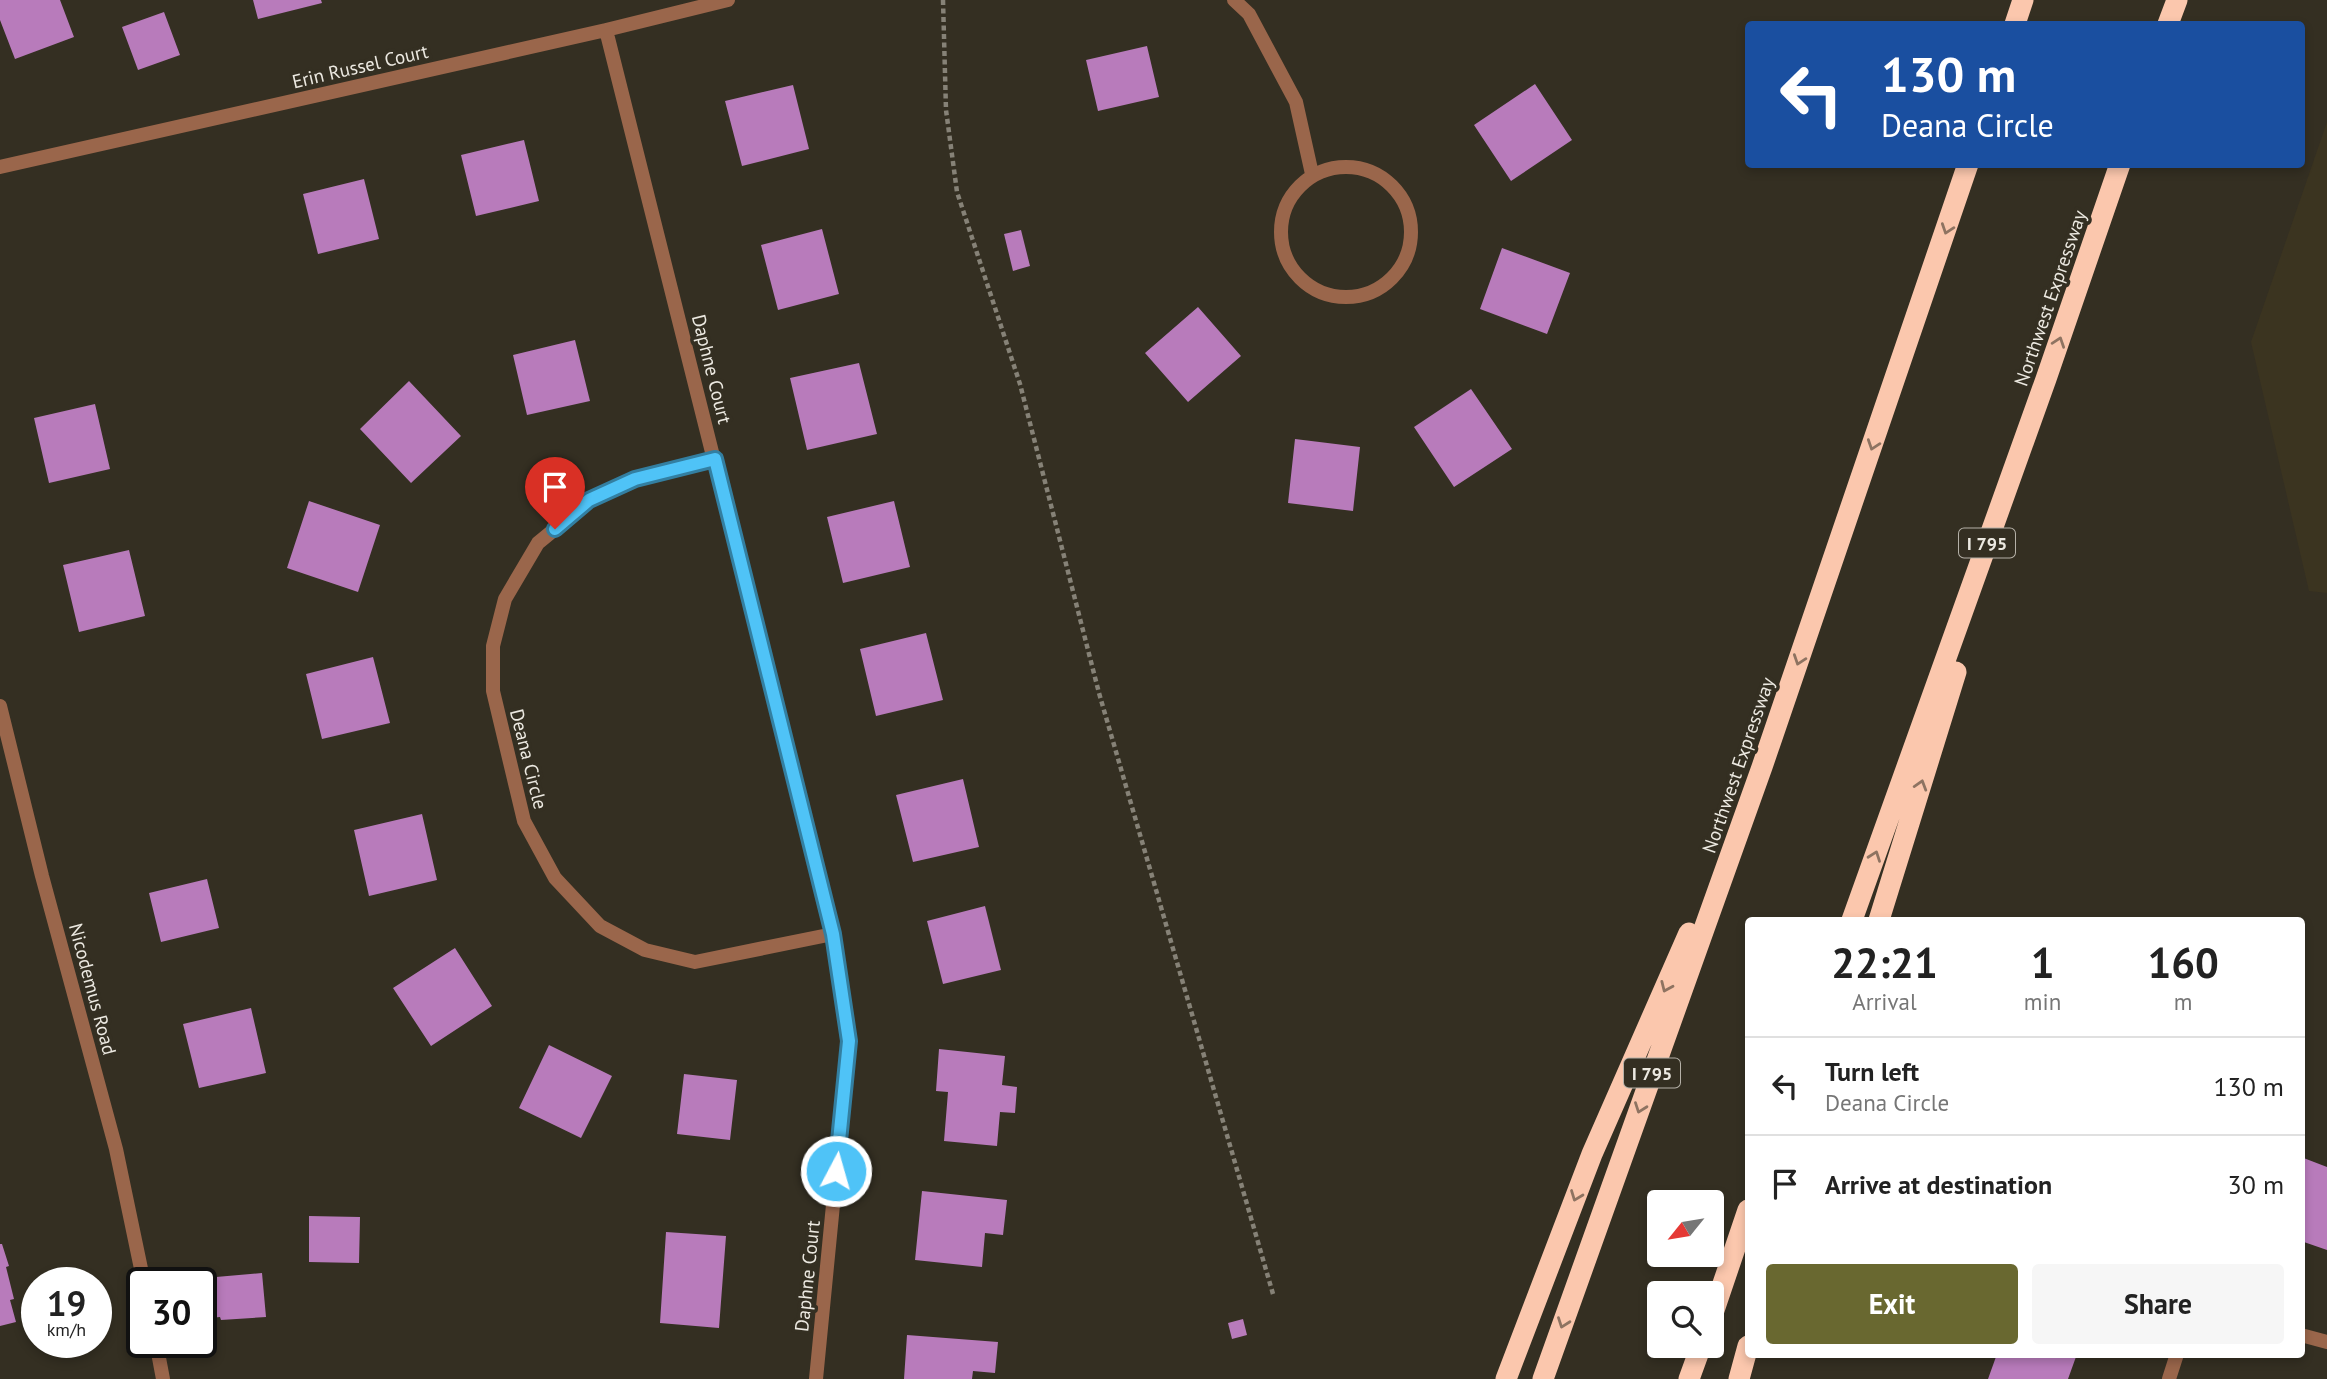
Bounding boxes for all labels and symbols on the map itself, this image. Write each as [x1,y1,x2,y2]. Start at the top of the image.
street label: Erin Russel Court [290,39,431,93]
street label: Northwest Expressway [2009,207,2091,389]
one-way arrow [1940,223,1955,235]
street label: Daphne Court [687,312,737,427]
one-way arrow [2051,336,2065,349]
one-way arrow [1867,438,1881,450]
pin [525,457,585,529]
road number: I 795 [1959,528,2015,558]
one-way arrow [1793,653,1807,665]
street label: Northwest Expressway [1697,674,1779,856]
street label: Deana Circle [505,706,553,812]
one-way arrow [1912,779,1927,791]
one-way arrow [1867,851,1881,863]
street label: Nicodemus Road [64,921,122,1057]
one-way arrow [1660,980,1674,992]
road number: I 795 [1624,1058,1680,1088]
one-way arrow [1634,1102,1648,1114]
position arrow [799,1134,873,1208]
one-way arrow [1570,1189,1584,1201]
north arrow [1647,1190,1724,1267]
street label: Daphne Court [789,1219,825,1333]
speed limit sign: 30 [126,1267,217,1358]
one-way arrow [1558,1316,1572,1328]

